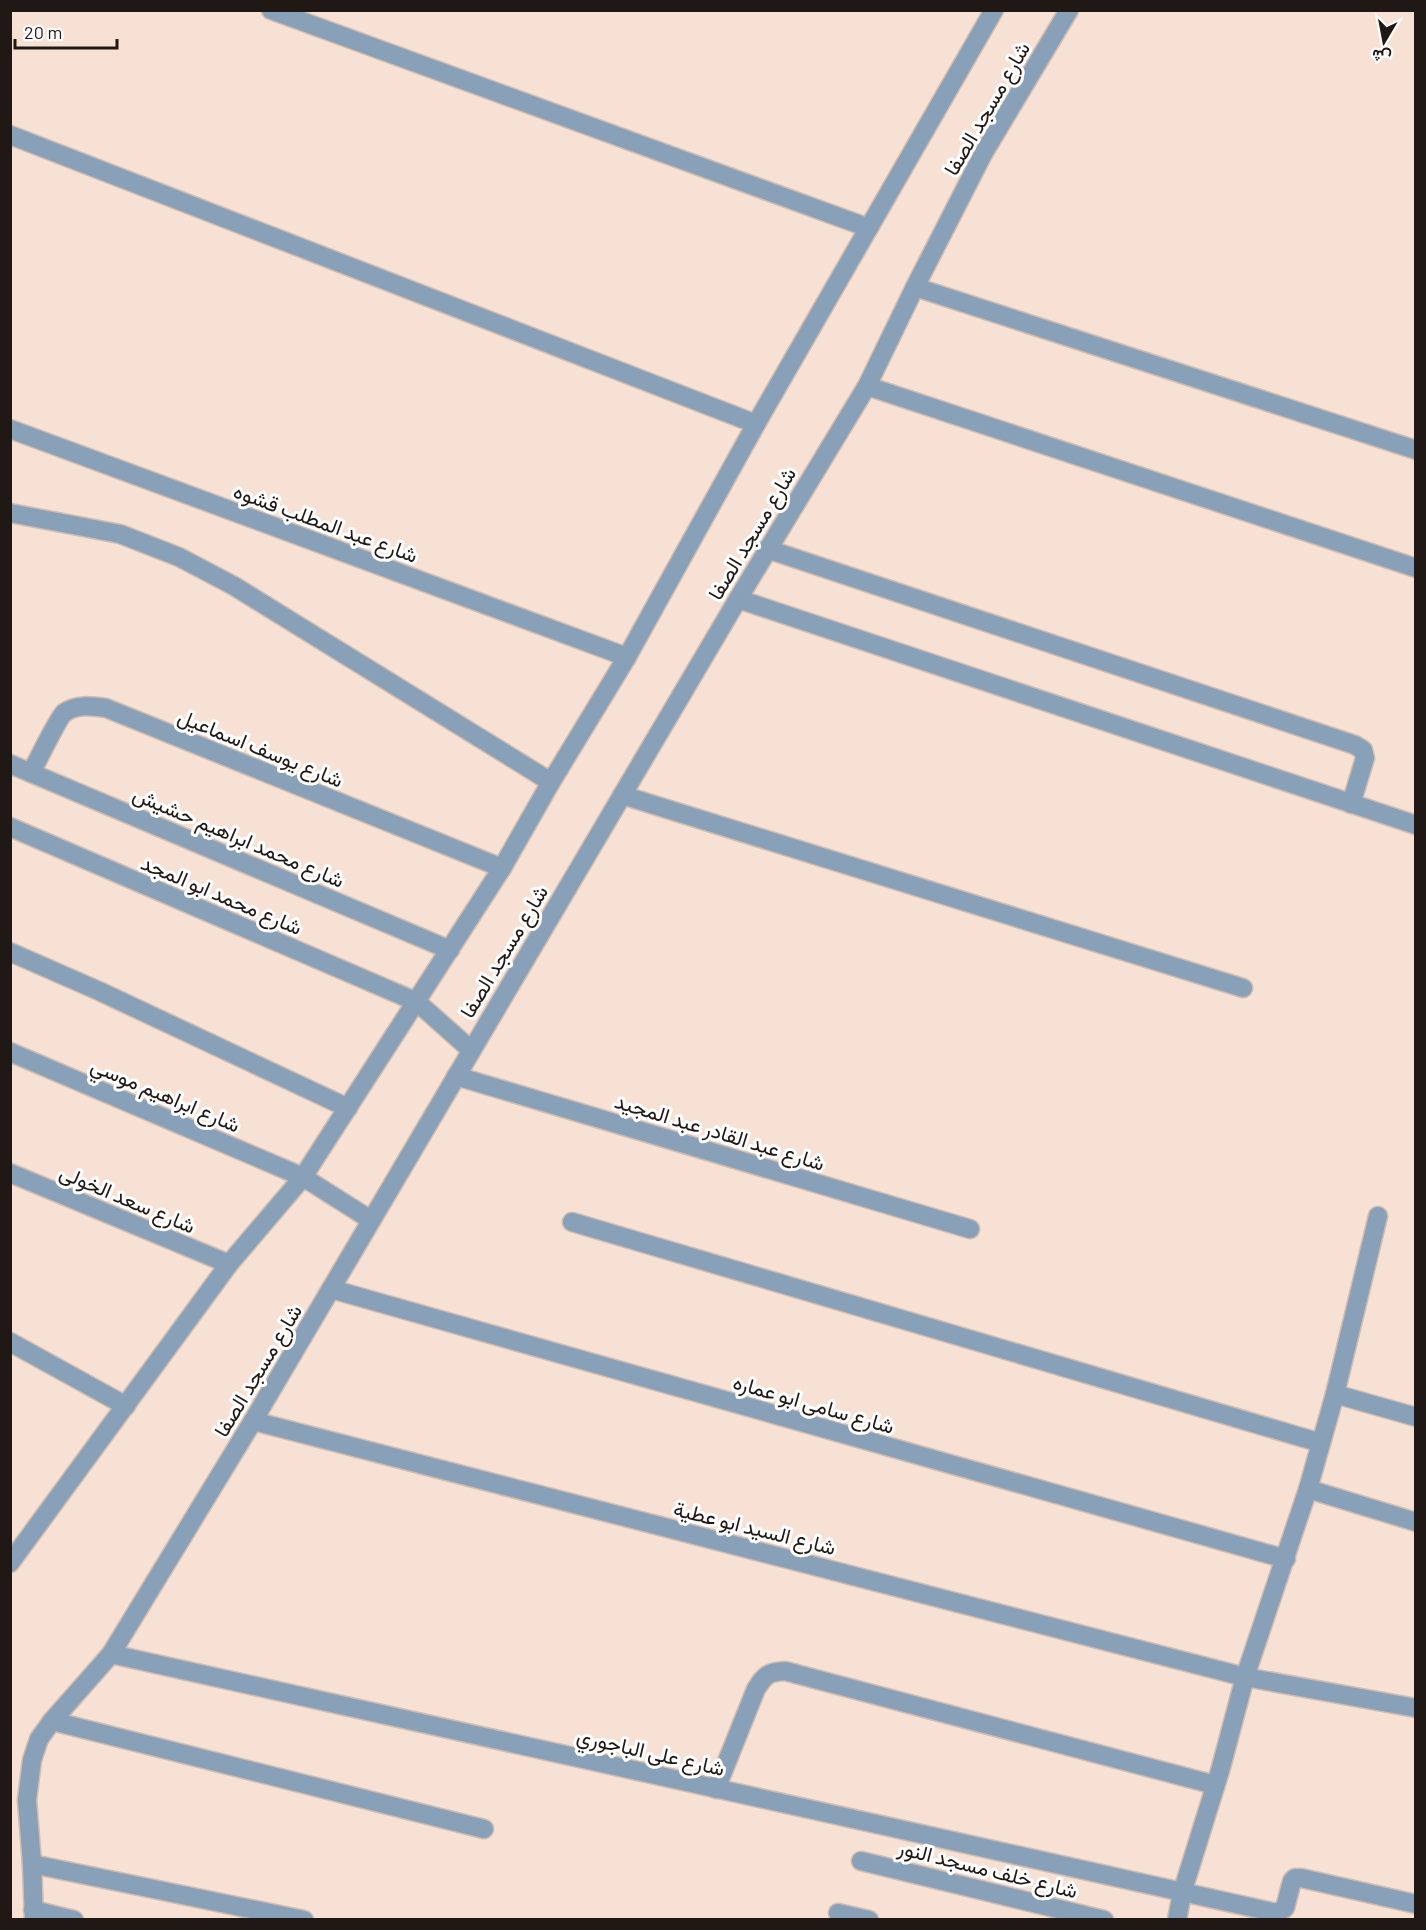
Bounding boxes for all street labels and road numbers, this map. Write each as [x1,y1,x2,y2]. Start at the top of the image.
street label: شارع مسجد الصفا [938,37,1037,181]
street label: شارع مسجد الصفا [702,462,803,605]
street label: شارع عبد المطلب قشوه [230,477,421,570]
street label: شارع يوسف اسماعيل [174,702,347,794]
street label: شارع محمد ابراهيم حشيش [128,780,348,895]
street label: شارع محمد ابو المجد [137,849,306,942]
street label: شارع مسجد الصفا [454,880,555,1023]
street label: شارع ابراهيم موسي [85,1051,244,1142]
street label: شارع عبد القادر عبد المجيد [611,1087,828,1178]
street label: شارع سعد الخولى [55,1158,199,1241]
street label: شارع مسجد الصفا [208,1299,309,1442]
street label: شارع سامى ابو عماره [730,1368,897,1441]
street label: شارع السيد ابو عطية [671,1495,839,1562]
street label: شارع على الباجوري [573,1722,727,1786]
street label: شارع خلف مسجد النور [894,1833,1080,1905]

